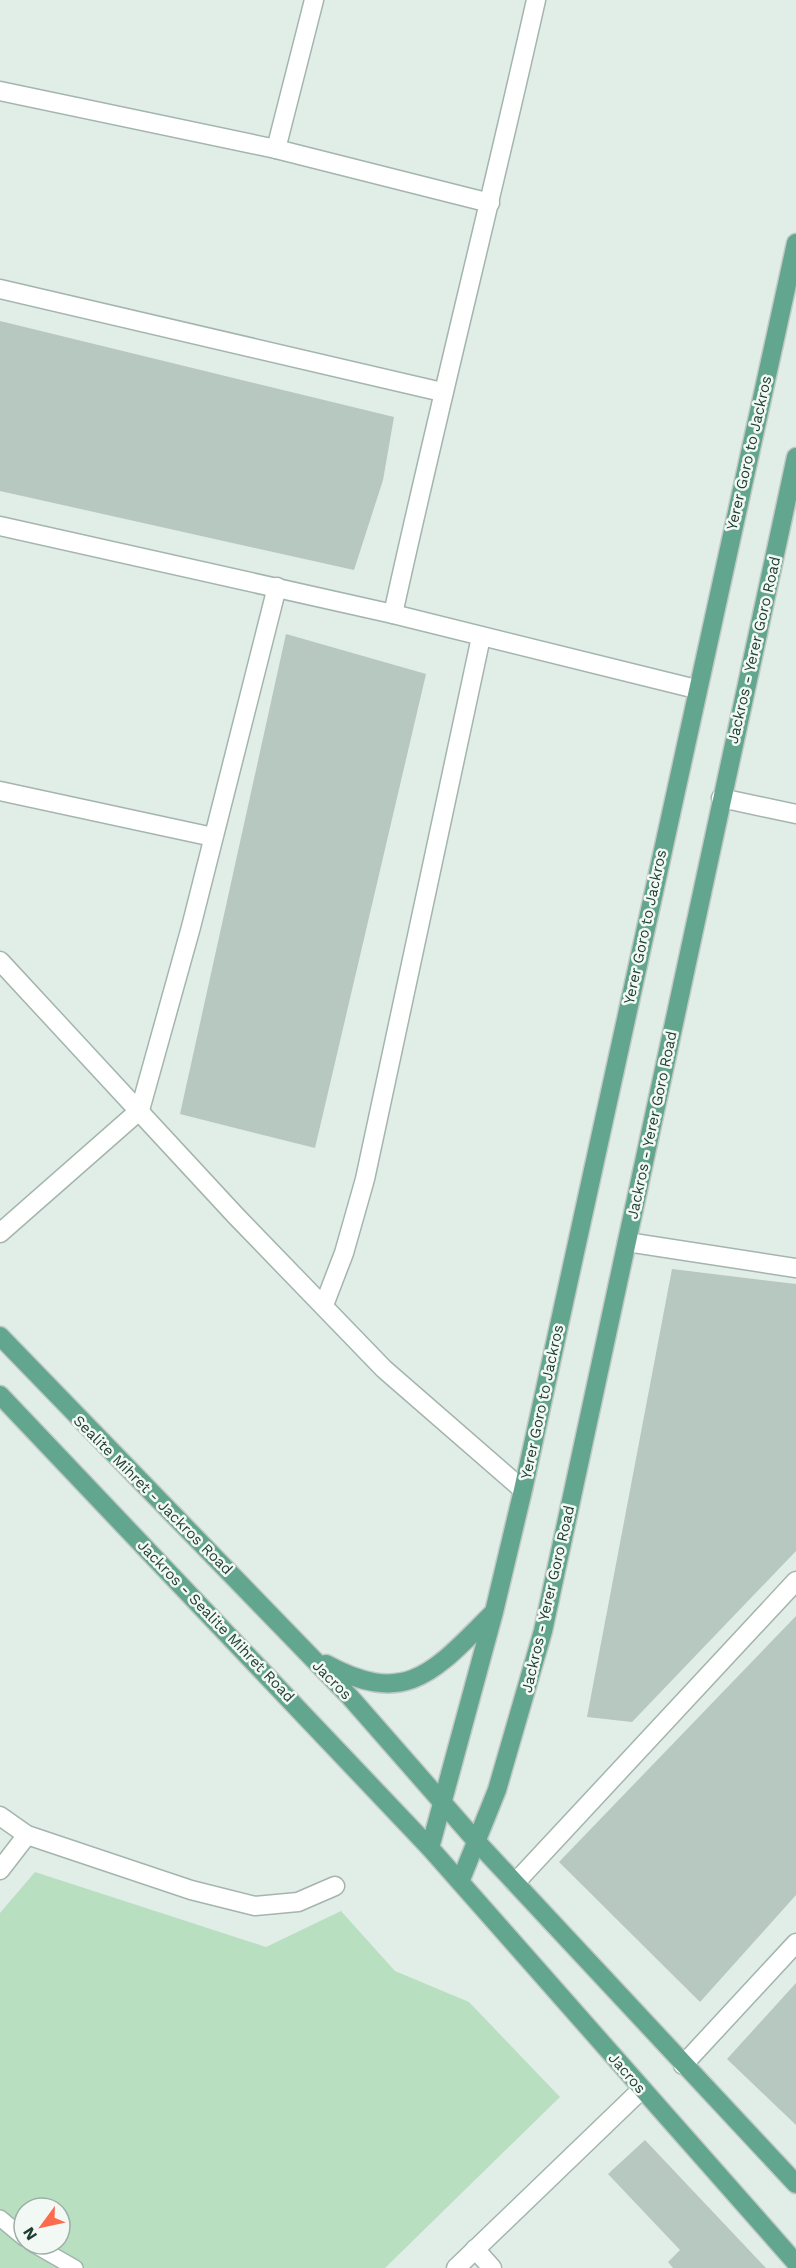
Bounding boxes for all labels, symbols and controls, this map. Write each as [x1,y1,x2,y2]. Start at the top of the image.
street label: Yerer Goro to Jackros [723,374,776,532]
street label: Jackros - Yerer Goro Road [724,555,784,745]
street label: Yerer Goro to Jackros [620,848,670,1006]
street label: Jackros - Yerer Goro Road [623,1029,681,1221]
street label: Yerer Goro to Jackros [517,1323,567,1481]
street label: Sealite Mihret - Jackros Road [70,1412,236,1578]
street label: Jackros - Yerer Goro Road [518,1504,578,1694]
street label: Jackros - Sealite Mihret Road [134,1536,298,1706]
street label: Jacros [309,1657,355,1703]
street label: Jacros [604,2049,650,2097]
north arrow [12,2196,72,2256]
text: N [19,2224,41,2244]

